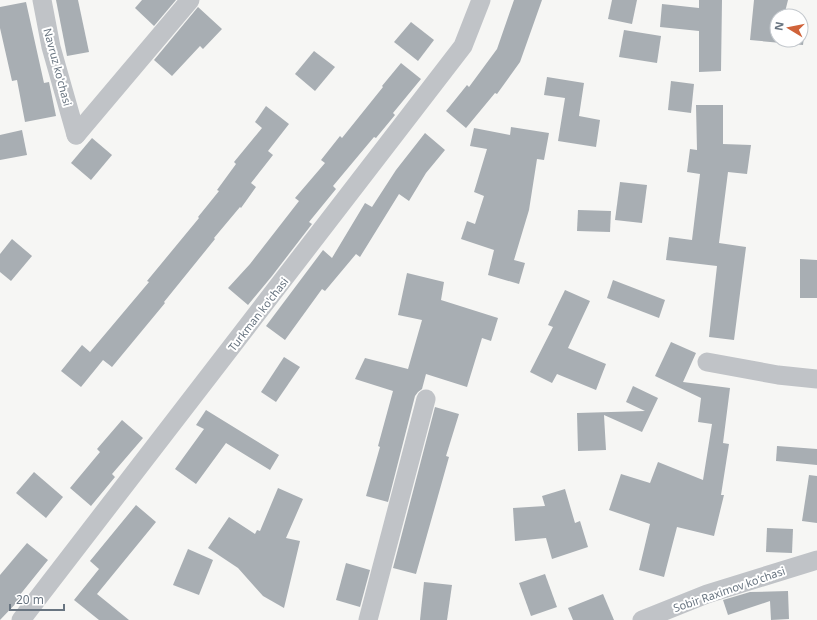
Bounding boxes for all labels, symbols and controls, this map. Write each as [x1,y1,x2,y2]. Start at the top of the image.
north arrow [769,8,809,48]
text: N [770,20,787,32]
street label: Navruz ko'chasi [40,26,76,108]
street label: Turkman ko'chasi [225,274,291,354]
street label: Sobir Raximov ko'chasi [671,563,787,615]
scale bar [10,586,64,612]
text: 20 m [16,591,44,608]

